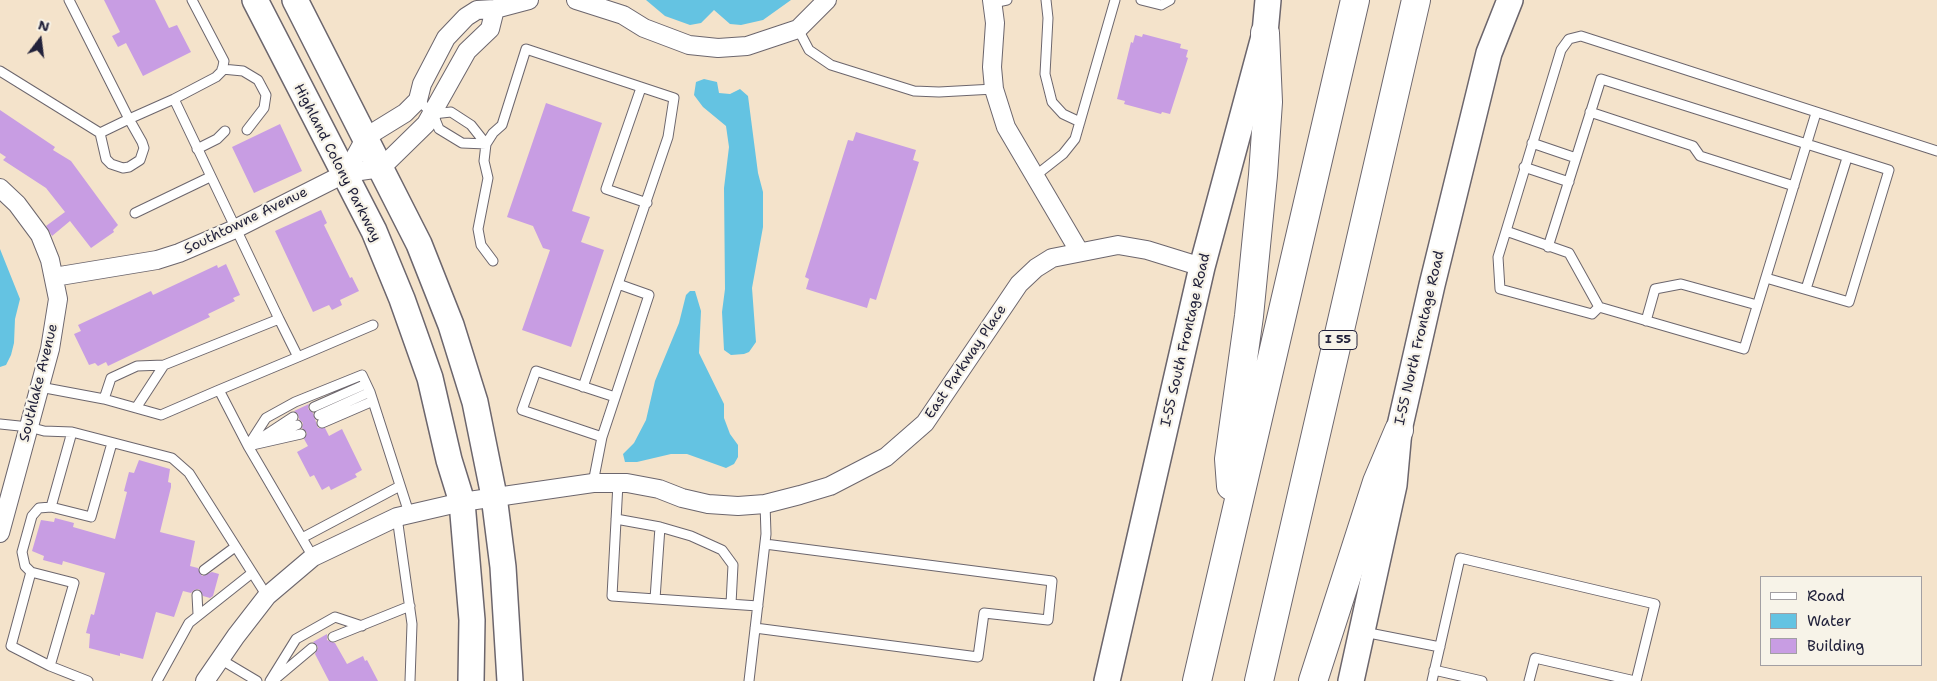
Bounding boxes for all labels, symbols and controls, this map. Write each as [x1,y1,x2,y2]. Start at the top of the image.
north arrow [15,15,65,65]
text: N [36,15,52,36]
street label: Highland Colony Parkway [290,81,384,245]
street label: Southtowne Avenue [182,184,310,258]
street label: I-55 North Frontage Road [1392,249,1448,427]
street label: I-55 South Frontage Road [1158,252,1214,428]
street label: East Parkway Place [922,302,1010,422]
street label: Southlake Avenue [16,322,62,444]
road number: I 55 [1319,330,1357,350]
legend [1760,576,1922,666]
text: Road [1807,586,1845,606]
text: Water [1807,611,1851,631]
text: Building [1807,636,1864,656]

